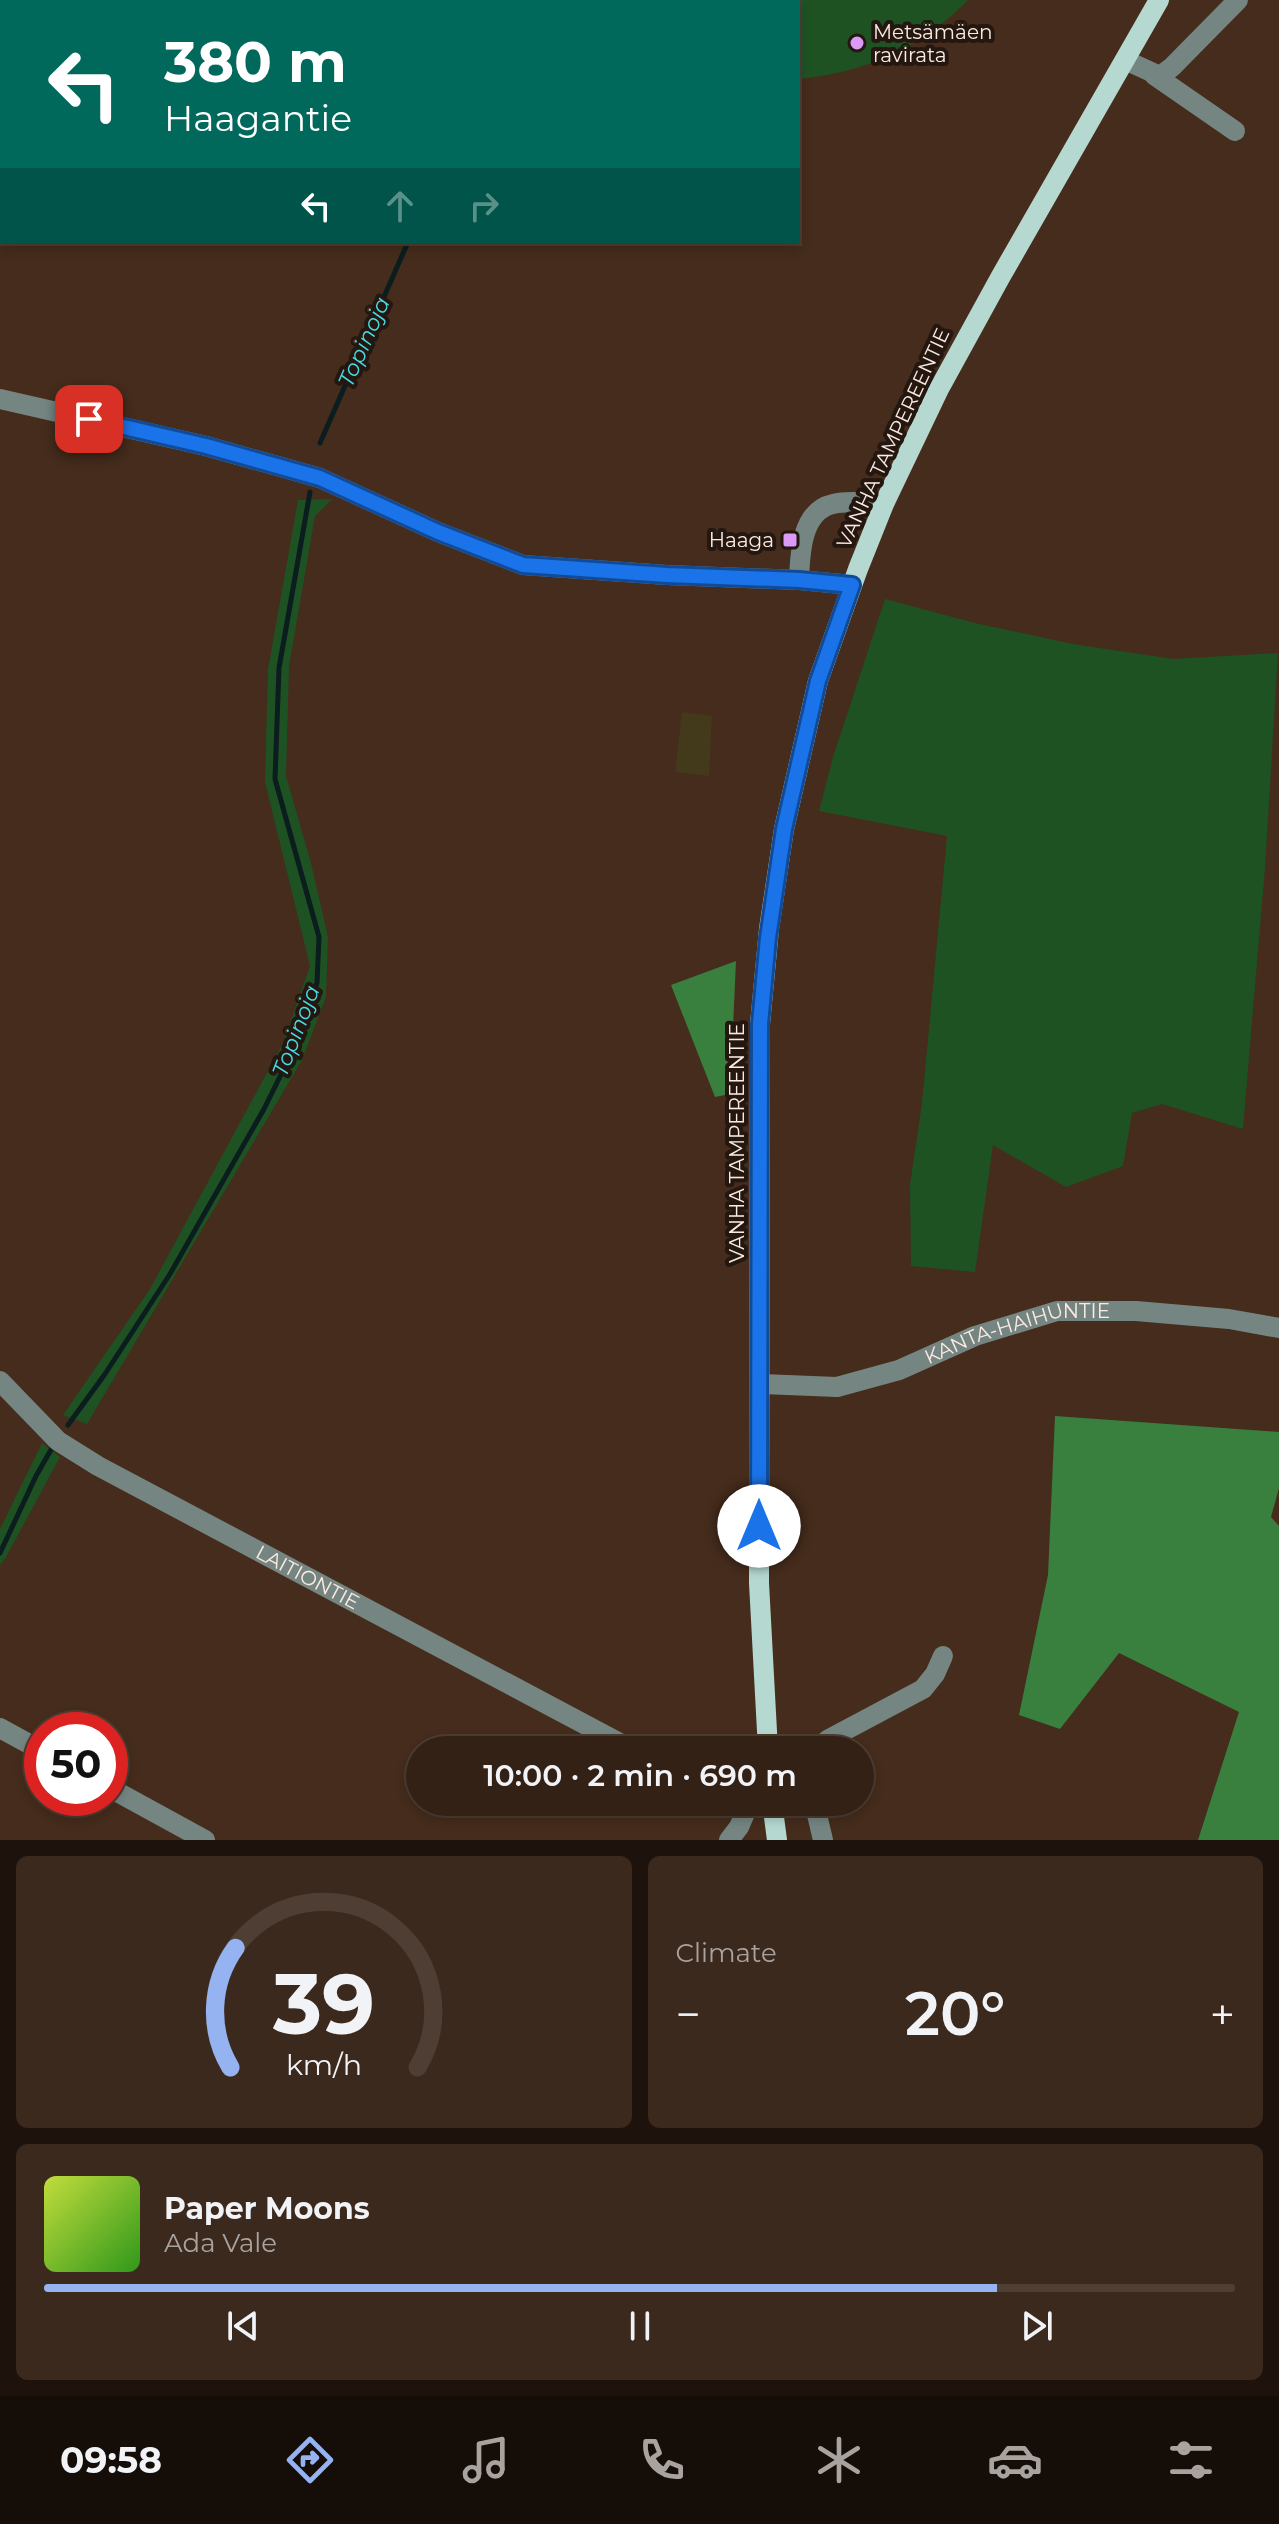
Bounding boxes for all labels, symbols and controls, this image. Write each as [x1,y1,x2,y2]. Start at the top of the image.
place label: Metsämäen ravirata [873,20,992,67]
text: 380 m [164,28,347,96]
icon: left [32,32,136,136]
marker: Metsämäen ravirata [848,34,866,52]
text: Haagantie [164,96,352,140]
icon: left [294,184,338,228]
icon: ahead [378,184,422,228]
icon: right [462,184,506,228]
water label: Topinoja [332,293,396,391]
street label: VANHA TAMPEREENTIE [831,324,955,552]
pin [55,385,123,453]
icon: arrive [67,397,111,441]
place label: Haaga [709,528,774,552]
marker: Haaga [781,531,799,549]
water label: Topinoja [266,982,326,1080]
street label: VANHA TAMPEREENTIE [725,1023,749,1263]
street label: KANTA-HAIHUNTIE [921,1298,1110,1369]
position arrow [717,1484,801,1568]
street label: LAITIONTIE [252,1540,363,1615]
speed limit sign: 50 [24,1712,128,1816]
text: 10:00 · 2 min · 690 m [483,1757,797,1794]
text: Climate [676,1937,777,1969]
text: 39 [272,1953,375,2055]
text: 20° [905,1977,1005,2050]
text: − [676,1987,701,2041]
text: + [1210,1987,1235,2041]
text: km/h [286,2047,362,2082]
text: Paper Moons [164,2190,370,2227]
text: Ada Vale [164,2227,277,2259]
icon: previous [221,2304,265,2348]
icon: pause [618,2304,662,2348]
icon: next [1015,2304,1059,2348]
icon: directions [282,2432,338,2488]
icon: music [458,2432,514,2488]
icon: phone [634,2432,690,2488]
icon: climate [811,2432,867,2488]
icon: car [987,2432,1043,2488]
icon: filters [1163,2432,1219,2488]
text: 09:58 [60,2438,162,2482]

